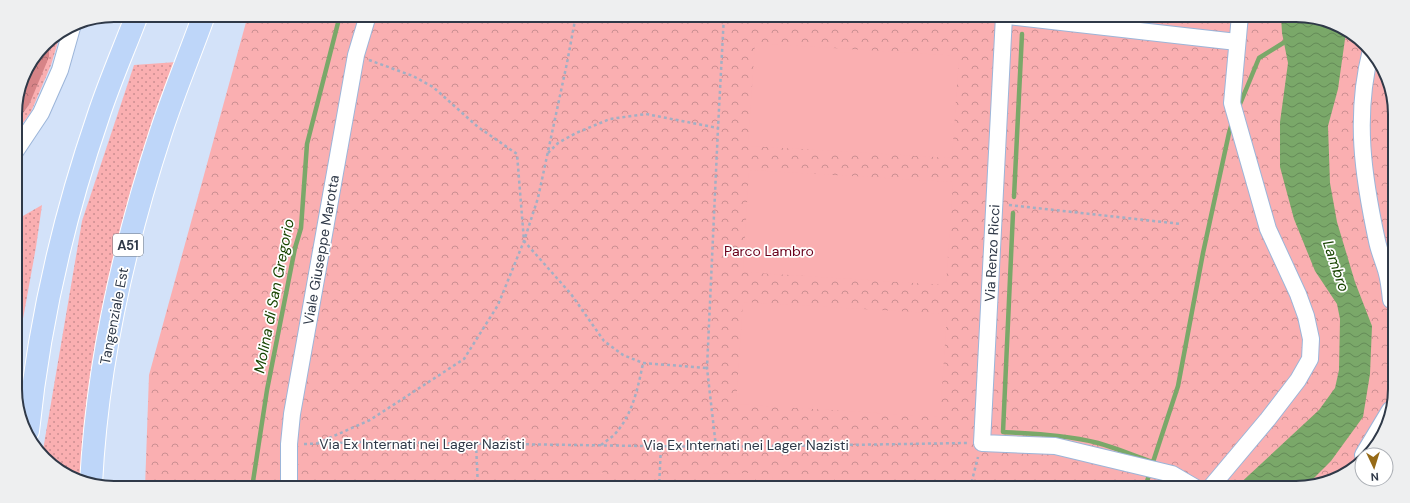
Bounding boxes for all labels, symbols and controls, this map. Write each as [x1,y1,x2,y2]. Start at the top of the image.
street label: Viale Giuseppe Marotta [299,173,343,327]
street label: Via Renzo Ricci [980,204,1004,302]
water label: Molina di San Gregorio [249,217,299,375]
road number: A51 [113,234,143,256]
water label: Lambro [1318,238,1354,294]
park label: Parco Lambro [724,242,814,260]
street label: Tangenziale Est [96,266,132,366]
street label: Via Ex Internati nei Lager Nazisti [319,435,525,453]
street label: Via Ex Internati nei Lager Nazisti [643,436,849,454]
north arrow [1354,447,1394,487]
text: N [1370,470,1379,484]

